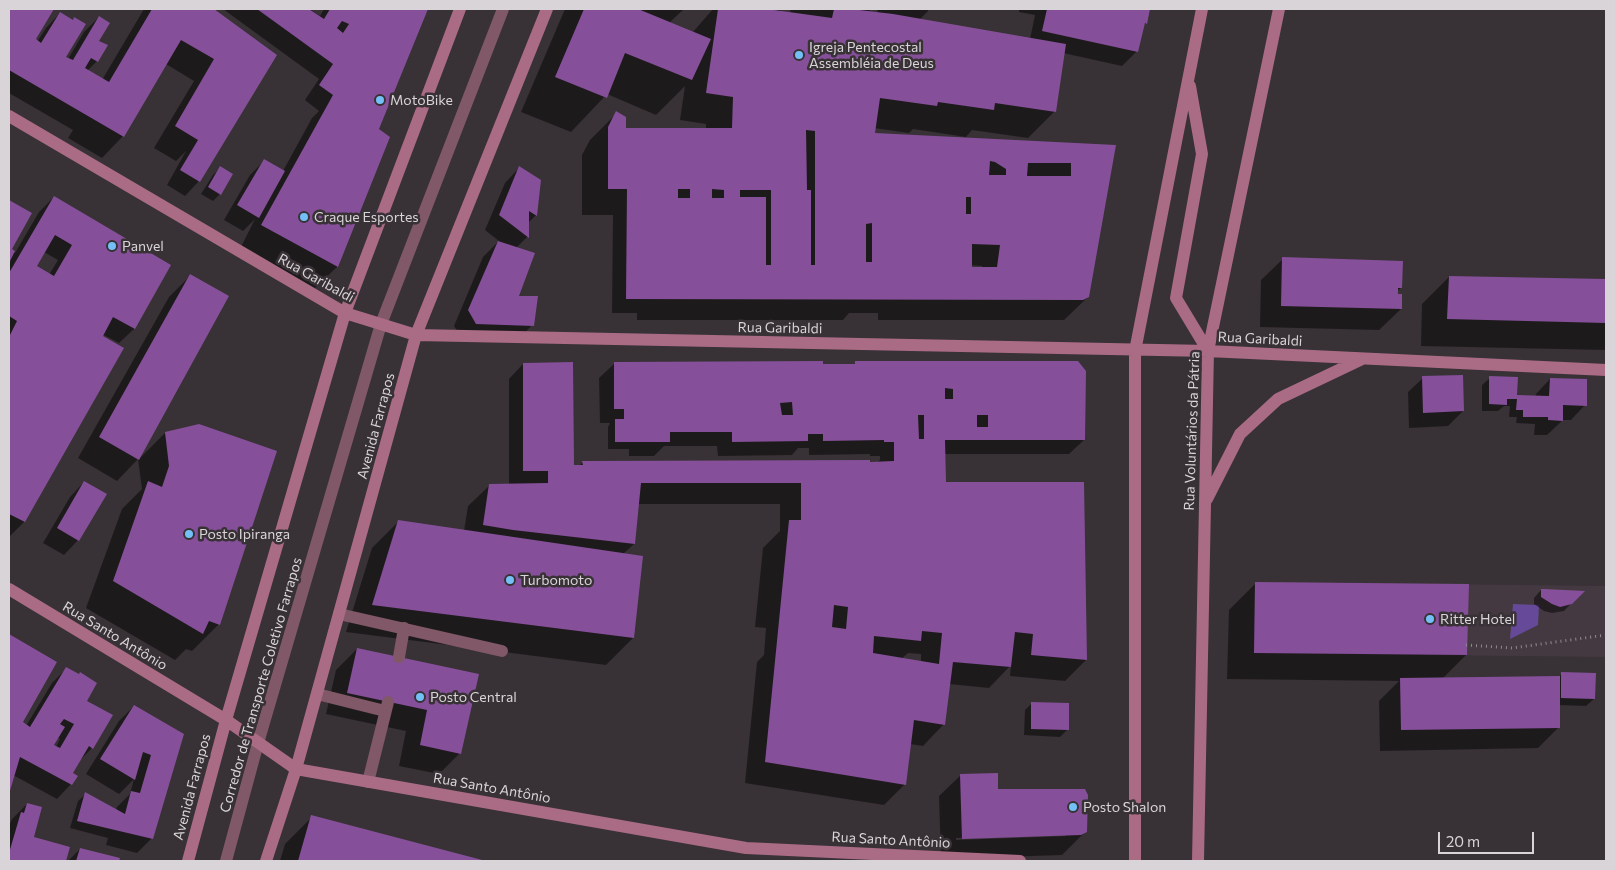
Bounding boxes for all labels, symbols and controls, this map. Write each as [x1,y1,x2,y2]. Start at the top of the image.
place label: Igreja Pentecostal Assembléia de Deus [809,39,934,72]
marker: Igreja Pentecostal Assembléia de Deus [793,49,805,61]
place label: MotoBike [390,92,453,108]
marker: MotoBike [374,94,386,106]
place label: Craque Esportes [314,209,419,225]
marker: Craque Esportes [298,211,310,223]
place label: Panvel [122,238,164,254]
marker: Panvel [106,240,118,252]
street label: Rua Garibaldi [275,250,357,306]
street label: Rua Garibaldi [737,319,823,337]
street label: Rua Garibaldi [1217,328,1303,350]
street label: Rua Voluntários da Pátria [1181,351,1203,511]
street label: Avenida Farrapos [354,371,398,481]
place label: Posto Ipiranga [199,526,290,542]
marker: Posto Ipiranga [183,528,195,540]
street label: Corredor de Transporte Coletivo Farrapos [216,556,306,814]
place label: Turbomoto [520,572,592,588]
marker: Turbomoto [504,574,516,586]
street label: Rua Santo Antônio [60,598,170,674]
place label: Ritter Hotel [1440,611,1515,627]
marker: Ritter Hotel [1424,613,1436,625]
place label: Posto Central [430,689,517,705]
marker: Posto Central [414,691,426,703]
street label: Avenida Farrapos [170,732,214,842]
street label: Rua Santo Antônio [432,769,552,807]
place label: Posto Shalon [1083,799,1166,815]
marker: Posto Shalon [1067,801,1079,813]
scale bar [1440,822,1536,854]
street label: Rua Santo Antônio [831,828,951,852]
text: 20 m [1446,832,1480,850]

